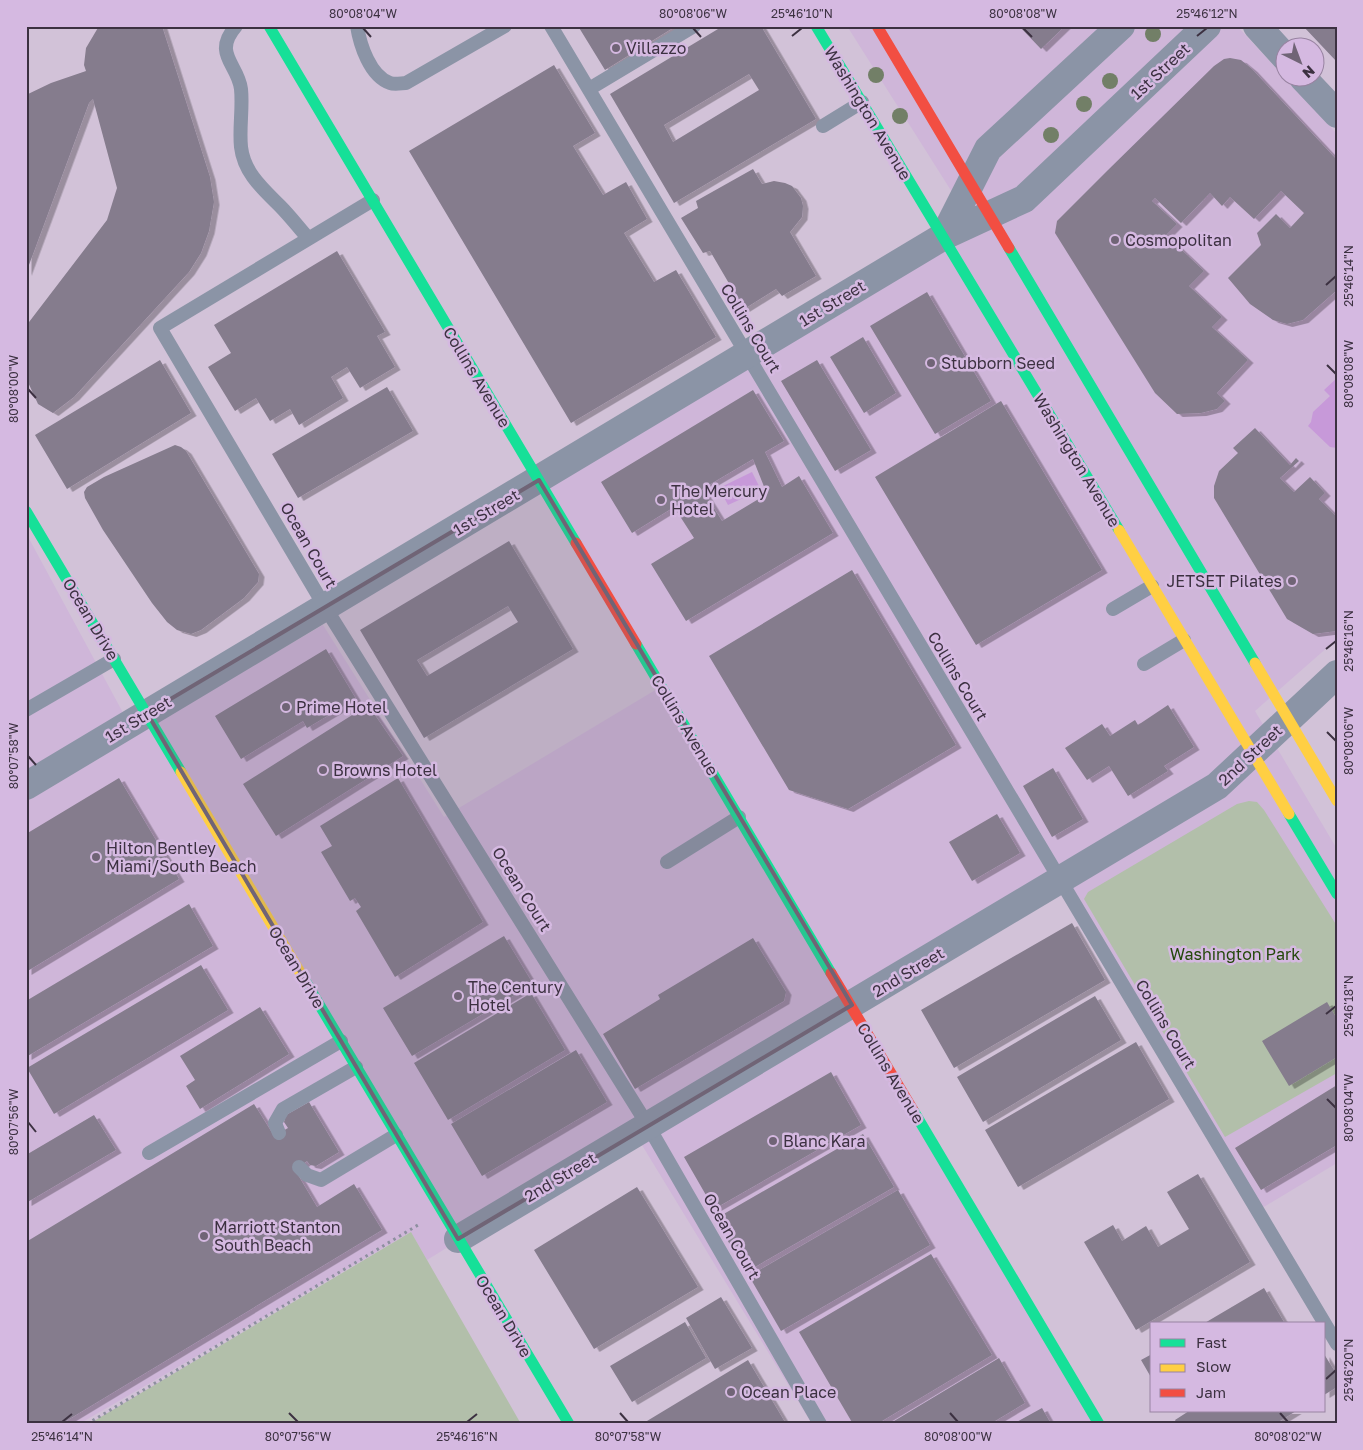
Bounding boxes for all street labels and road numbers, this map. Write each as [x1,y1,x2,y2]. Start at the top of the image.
street label: 1st Street [1126,38,1194,104]
street label: Washington Avenue [820,43,916,183]
street label: 1st Street [795,275,869,331]
street label: Collins Court [717,280,785,376]
street label: Collins Avenue [439,323,515,431]
street label: Washington Avenue [1029,390,1125,530]
street label: 1st Street [449,484,523,540]
street label: Ocean Court [276,498,342,592]
street label: Ocean Drive [59,574,123,664]
street label: Collins Court [924,628,992,724]
street label: Collins Avenue [647,671,723,779]
street label: 1st Street [101,691,175,747]
street label: 2nd Street [1214,720,1286,790]
street label: Ocean Court [488,843,556,935]
street label: Ocean Drive [265,922,329,1012]
street label: 2nd Street [868,943,948,1001]
street label: Collins Court [1132,976,1200,1072]
street label: Collins Avenue [853,1019,929,1127]
street label: 2nd Street [520,1148,600,1206]
street label: Ocean Court [699,1189,765,1283]
street label: Ocean Drive [472,1271,536,1361]

